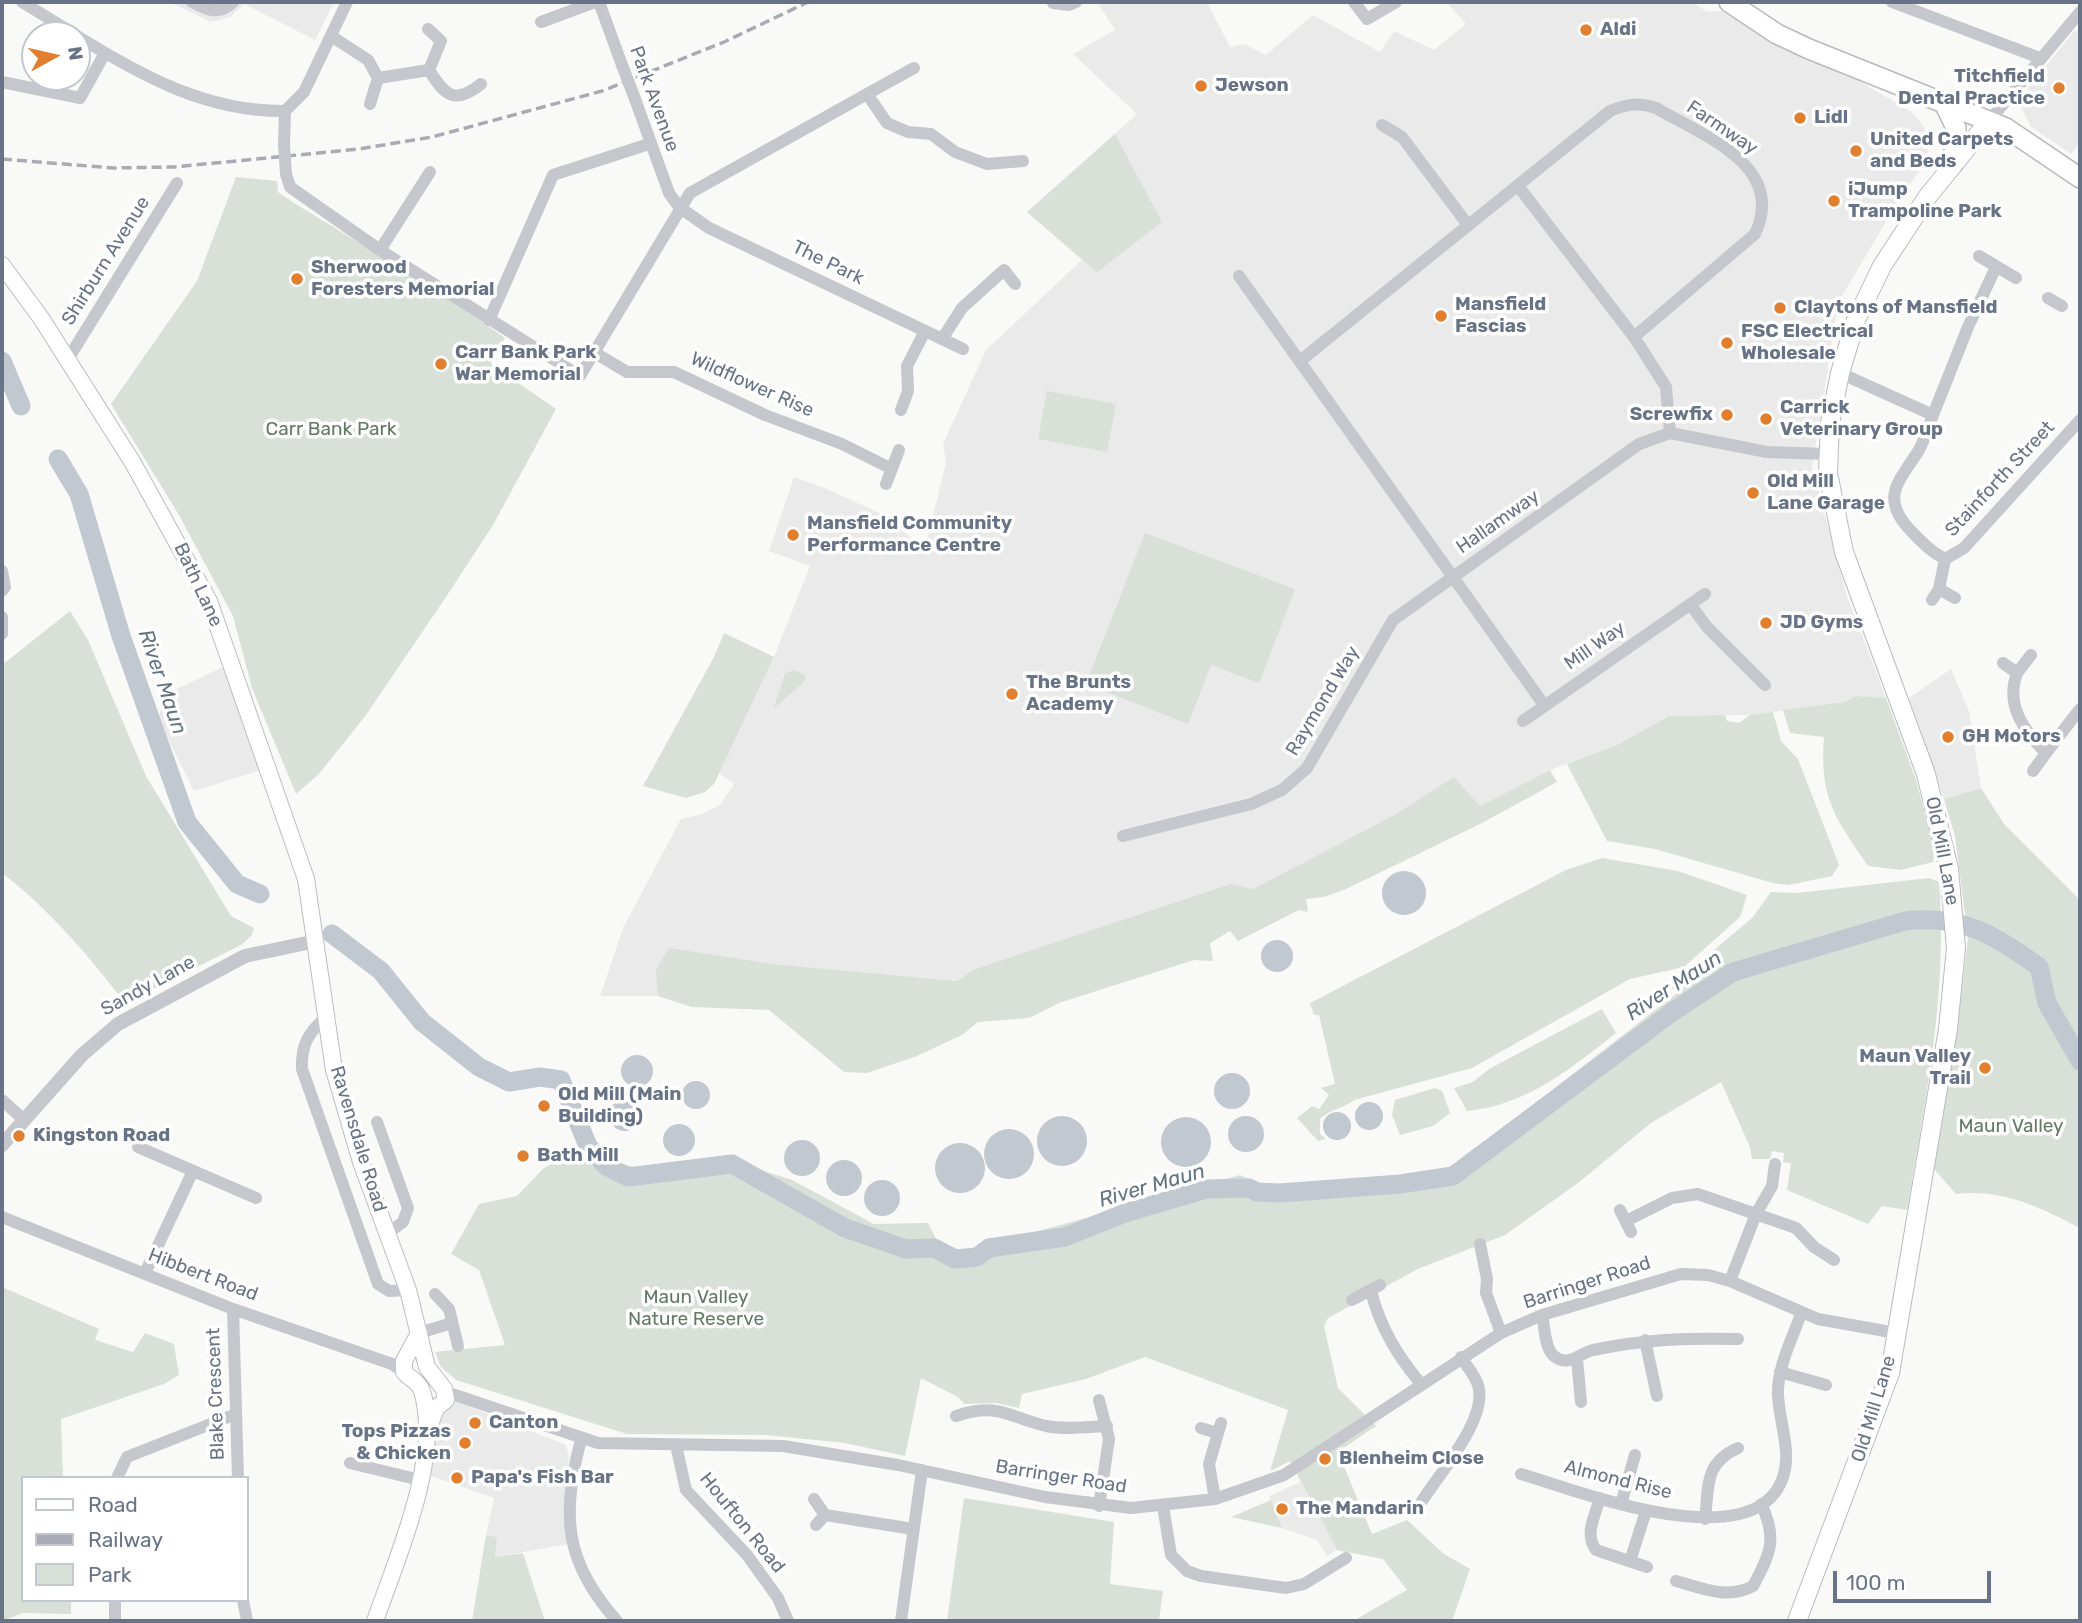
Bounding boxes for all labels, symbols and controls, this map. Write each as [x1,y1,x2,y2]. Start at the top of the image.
place label: Aldi [1600,19,1636,41]
north arrow [21,21,91,91]
marker: Aldi [1578,22,1594,38]
street label: Park Avenue [624,43,684,155]
text: N [63,45,88,62]
place label: Titchfield Dental Practice [1898,66,2045,110]
place label: Jewson [1215,75,1289,97]
marker: Jewson [1193,78,1209,94]
marker: Titchfield Dental Practice [2051,80,2067,96]
street label: Farmway [1682,96,1762,160]
place label: Lidl [1814,107,1848,129]
marker: Lidl [1792,110,1808,126]
place label: United Carpets and Beds [1870,129,2013,173]
marker: United Carpets and Beds [1848,143,1864,159]
place label: iJump Trampoline Park [1848,179,2002,223]
street label: Shirburn Avenue [57,192,155,330]
marker: iJump Trampoline Park [1826,193,1842,209]
street label: The Park [788,236,868,290]
place label: Sherwood Foresters Memorial [311,257,495,301]
marker: Sherwood Foresters Memorial [289,271,305,287]
place label: Mansfield Fascias [1455,294,1546,338]
place label: Claytons of Mansfield [1794,297,1997,319]
marker: Claytons of Mansfield [1772,300,1788,316]
marker: Mansfield Fascias [1433,308,1449,324]
place label: FSC Electrical Wholesale [1741,321,1874,365]
marker: FSC Electrical Wholesale [1719,335,1735,351]
place label: Carr Bank Park War Memorial [455,342,596,386]
street label: Wildflower Rise [687,348,817,422]
marker: Carr Bank Park War Memorial [433,356,449,372]
place label: Carrick Veterinary Group [1780,397,1943,441]
place label: Screwfix [1630,404,1713,426]
marker: Screwfix [1719,407,1735,423]
marker: Carrick Veterinary Group [1758,411,1774,427]
street label: Stainforth Street [1941,417,2059,541]
park label: Carr Bank Park [266,419,396,441]
place label: Old Mill Lane Garage [1767,471,1885,515]
street label: Hallamway [1452,485,1544,559]
marker: Old Mill Lane Garage [1745,485,1761,501]
place label: Mansfield Community Performance Centre [807,513,1012,557]
marker: Mansfield Community Performance Centre [785,527,801,543]
street label: Bath Lane [169,539,227,631]
place label: JD Gyms [1780,612,1863,634]
marker: JD Gyms [1758,615,1774,631]
street label: Mill Way [1560,617,1630,675]
water label: River Maun [132,626,192,738]
street label: Raymond Way [1281,642,1365,760]
place label: The Brunts Academy [1026,672,1131,716]
marker: The Brunts Academy [1004,686,1020,702]
place label: GH Motors [1962,726,2061,748]
marker: GH Motors [1940,729,1956,745]
street label: Old Mill Lane [1920,795,1964,907]
water label: River Maun [1621,946,1727,1026]
street label: Sandy Lane [97,951,199,1021]
place label: Maun Valley Trail [1859,1046,1971,1090]
marker: Maun Valley Trail [1977,1060,1993,1076]
street label: Ravensdale Road [325,1063,391,1215]
place label: Old Mill (Main Building) [558,1084,681,1128]
marker: Old Mill (Main Building) [536,1098,552,1114]
park label: Maun Valley [1958,1116,2064,1138]
place label: Kingston Road [33,1125,170,1147]
marker: Kingston Road [11,1128,27,1144]
place label: Bath Mill [537,1145,619,1167]
marker: Bath Mill [515,1148,531,1164]
water label: River Maun [1096,1159,1208,1213]
street label: Hibbert Road [145,1244,261,1306]
street label: Barringer Road [1520,1252,1654,1314]
park label: Maun Valley Nature Reserve [628,1287,764,1331]
street label: Blake Crescent [202,1327,230,1461]
street label: Old Mill Lane [1847,1353,1901,1465]
place label: Canton [489,1412,558,1434]
marker: Canton [467,1415,483,1431]
place label: Tops Pizzas & Chicken [342,1421,451,1465]
marker: Tops Pizzas & Chicken [457,1435,473,1451]
place label: Blenheim Close [1339,1448,1484,1470]
marker: Blenheim Close [1317,1451,1333,1467]
street label: Barringer Road [994,1455,1128,1499]
street label: Almond Rise [1562,1456,1674,1504]
place label: Papa's Fish Bar [471,1467,614,1489]
street label: Houfton Road [695,1468,789,1578]
marker: Papa's Fish Bar [449,1470,465,1486]
legend [21,1476,248,1602]
text: Road [88,1492,138,1517]
place label: The Mandarin [1296,1498,1424,1520]
marker: The Mandarin [1274,1501,1290,1517]
text: Railway [88,1527,163,1552]
scale bar [1837,1556,1994,1600]
text: Park [88,1562,132,1587]
text: 100 m [1846,1570,1905,1595]

